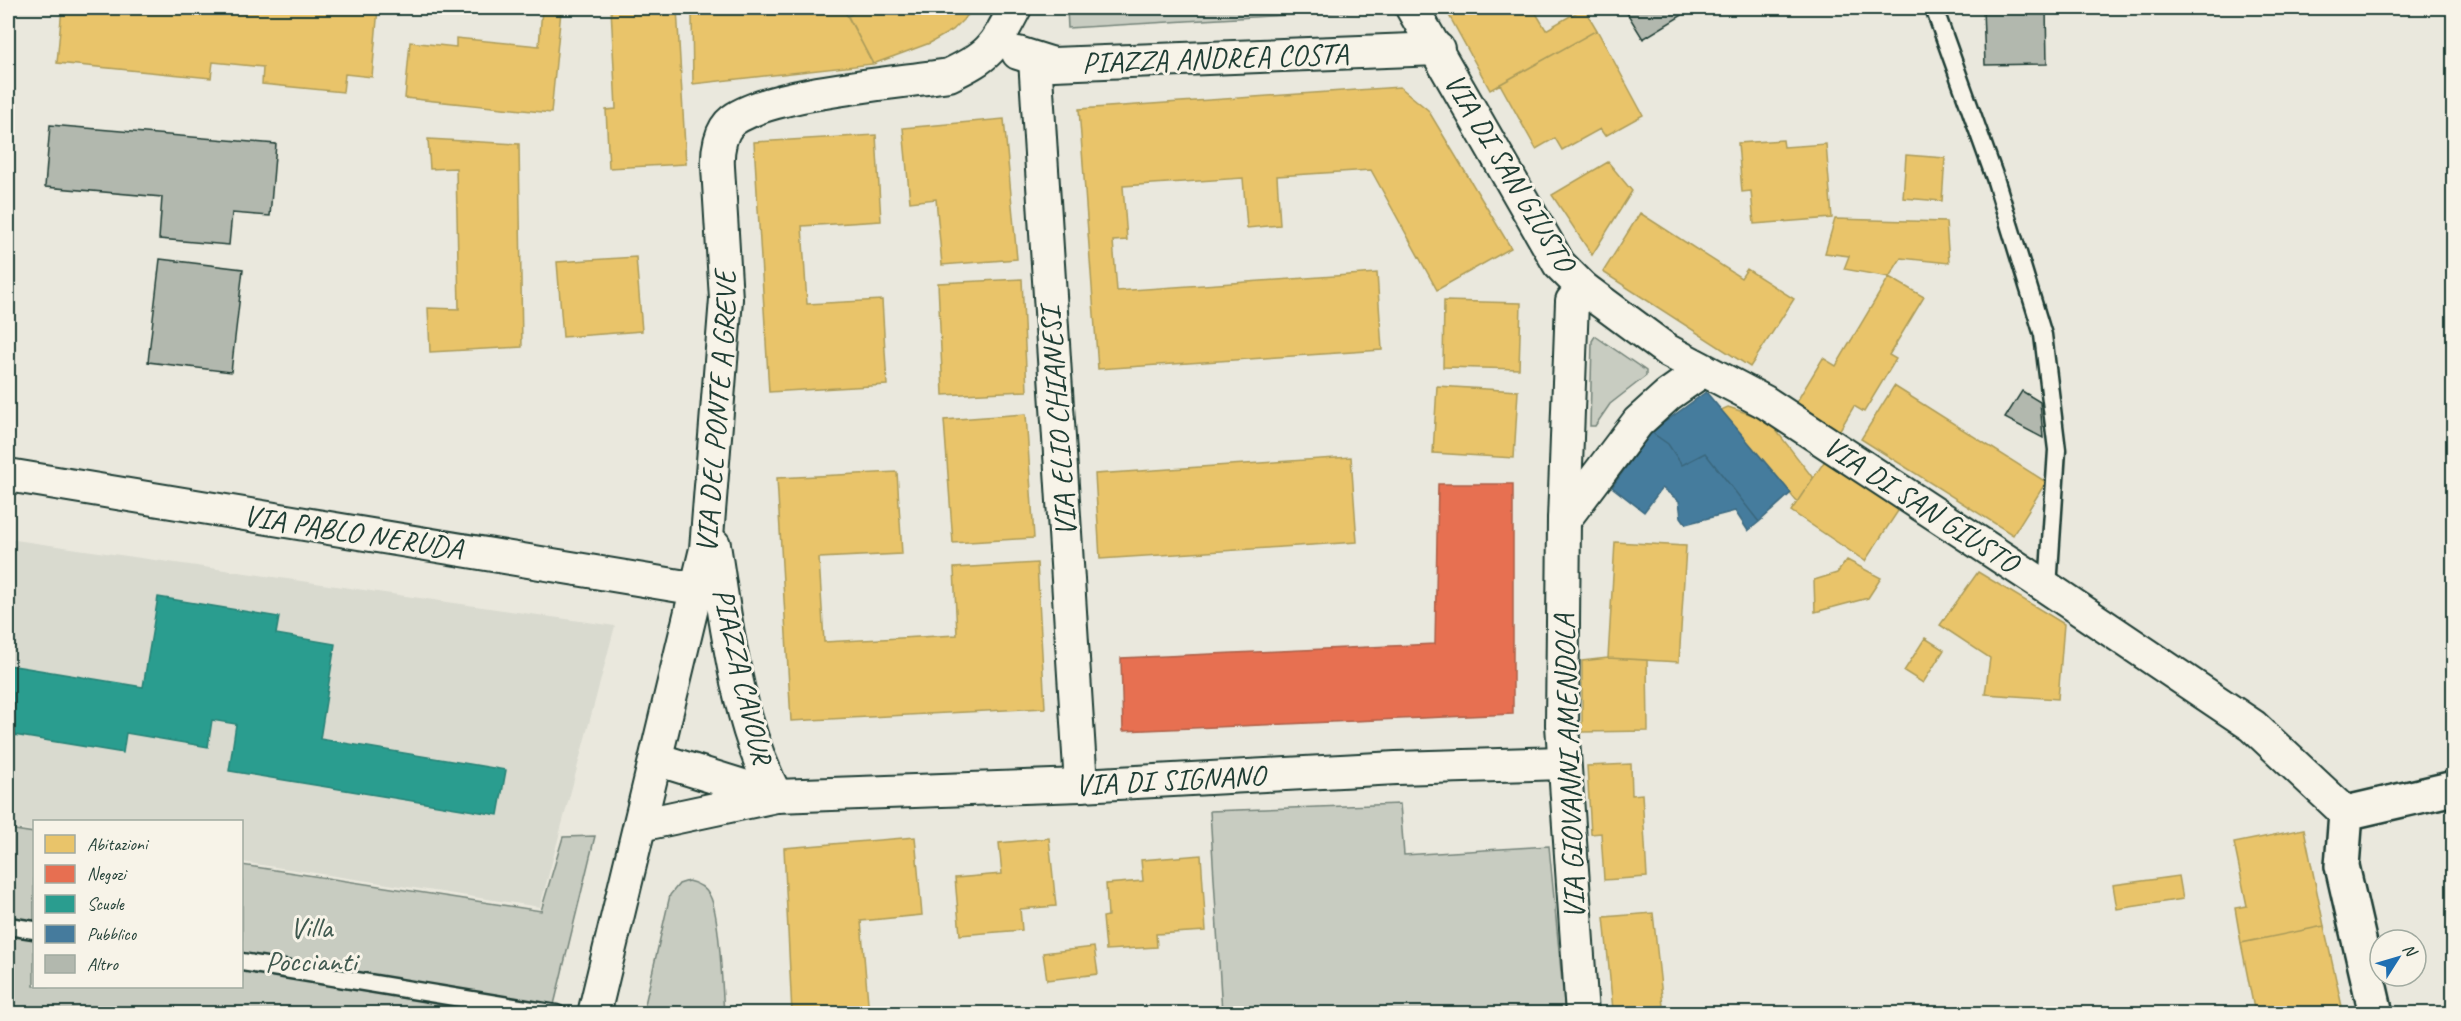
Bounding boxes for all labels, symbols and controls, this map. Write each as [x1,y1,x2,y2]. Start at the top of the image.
street label: PIAZZA ANDREA COSTA [1081,34,1350,82]
street label: VIA DI SAN GIUSTO [1436,66,1586,281]
street label: VIA DEL PONTE A GREVE [687,266,745,554]
street label: VIA ELIO CHIANESI [1031,300,1085,538]
street label: VIA DI SAN GIUSTO [1817,427,2028,583]
street label: VIA PABLO NERUDA [241,496,467,568]
street label: PIAZZA CAVOUR [704,584,782,770]
street label: VIA GIOVANNI AMENDOLA [1545,612,1593,920]
street label: VIA DI SIGNANO [1074,756,1269,804]
legend [33,820,243,988]
text: Abitazioni [87,833,150,855]
text: Negozi [87,863,128,885]
text: Scuole [87,893,125,915]
park label: Villa Poccianti [265,908,360,980]
text: Pubblico [87,923,138,945]
north arrow [2368,928,2428,988]
text: N [2398,940,2422,962]
text: Altro [87,953,120,975]

